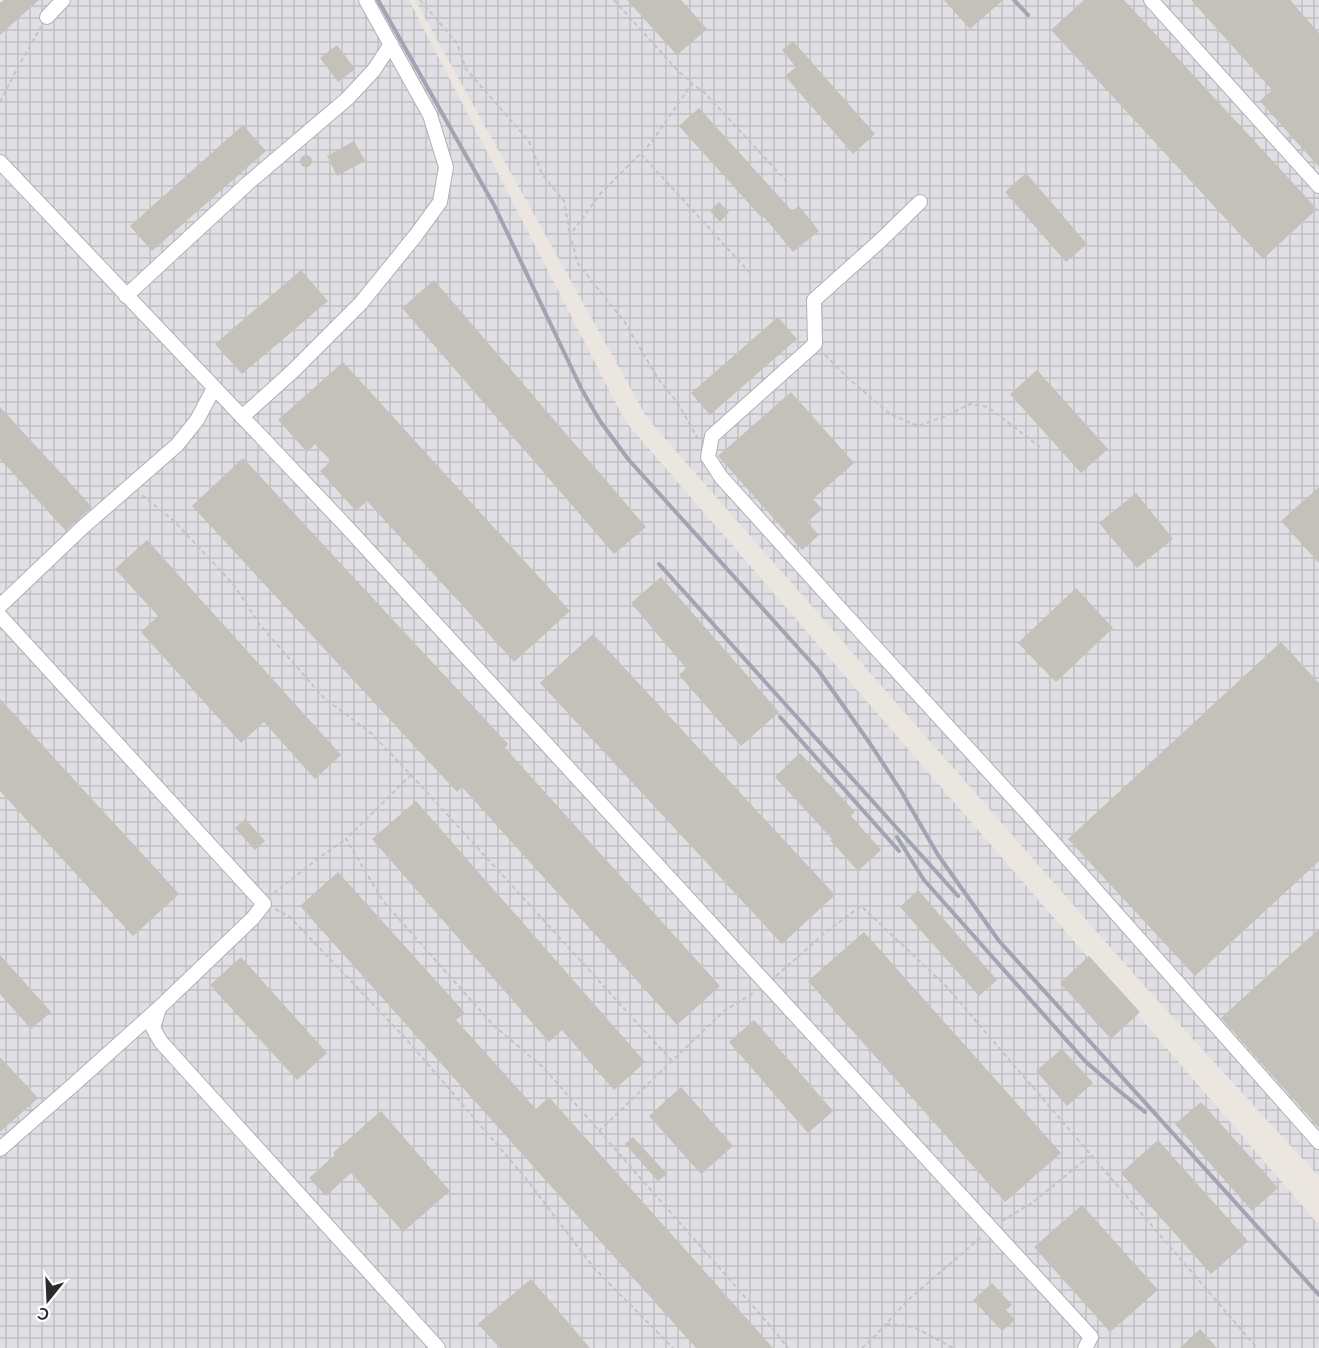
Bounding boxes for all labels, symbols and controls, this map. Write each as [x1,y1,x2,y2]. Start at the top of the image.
north arrow [18,1270,78,1330]
text: С [35,1304,51,1325]

